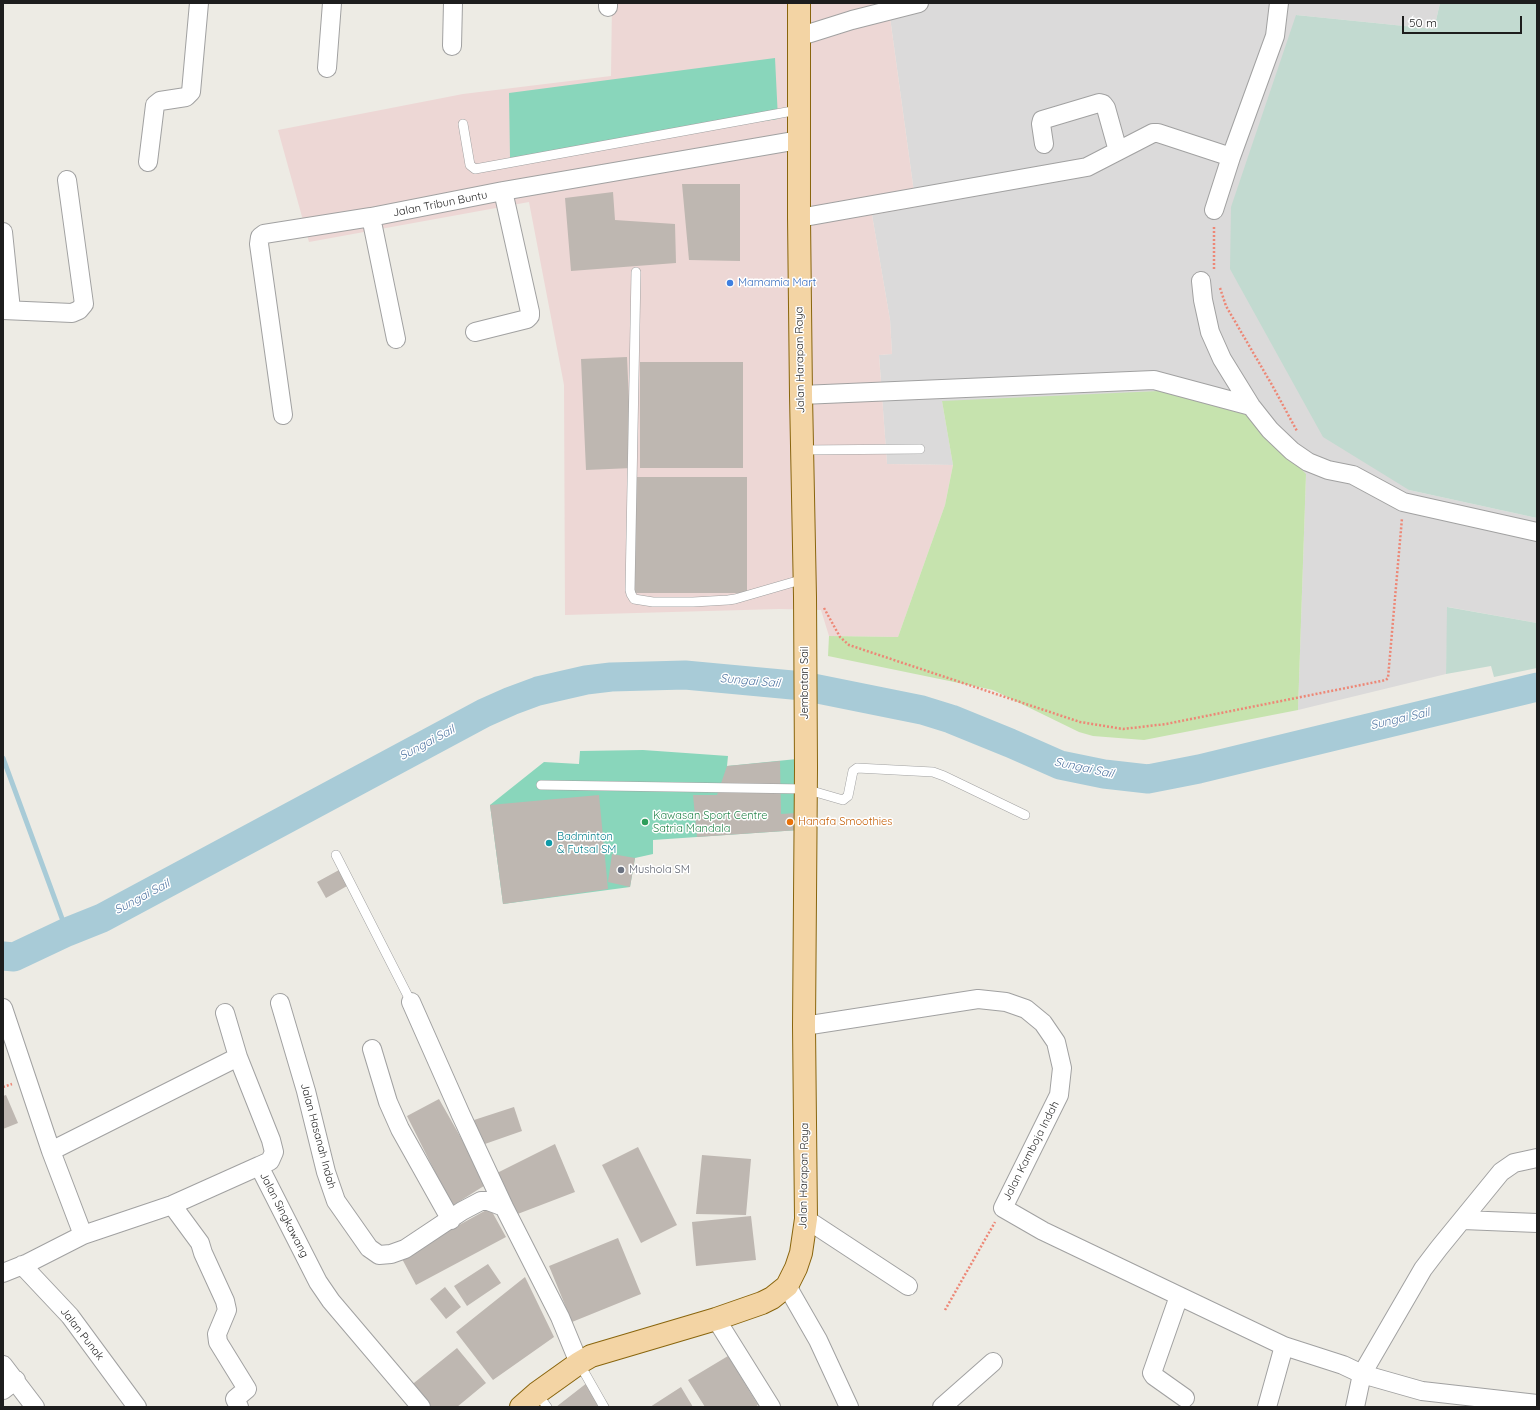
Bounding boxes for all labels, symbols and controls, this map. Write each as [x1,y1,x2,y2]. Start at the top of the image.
scale bar [1404,8,1524,34]
text: 50 m [1409,15,1437,30]
street label: Jalan Tribun Buntu [392,188,488,220]
place label: Mamamia Mart [738,276,816,290]
marker: Mamamia Mart [725,278,735,288]
street label: Jalan Harapan Raya [792,307,808,413]
street label: Jembatan Sail [798,646,812,720]
water label: Sungai Sail [719,671,781,691]
water label: Sungai Sail [1369,705,1431,733]
water label: Sungai Sail [397,722,457,764]
water label: Sungai Sail [1053,755,1115,781]
place label: Kawasan Sport Centre Satria Mandala [653,809,767,835]
place label: Hanafa Smoothies [798,815,892,829]
marker: Kawasan Sport Centre Satria Mandala [640,817,650,827]
marker: Hanafa Smoothies [785,817,795,827]
place label: Badminton & Futsal SM [557,830,616,856]
marker: Badminton & Futsal SM [544,838,554,848]
place label: Mushola SM [629,863,690,877]
marker: Mushola SM [616,865,626,875]
water label: Sungai Sail [112,876,172,918]
street label: Jalan Hasanah Indah [298,1082,338,1190]
street label: Jalan Kamboja Indah [1000,1099,1062,1203]
street label: Jalan Harapan Raya [796,1123,812,1229]
street label: Jalan Singkawang [257,1170,311,1260]
street label: Jalan Punak [57,1305,107,1363]

